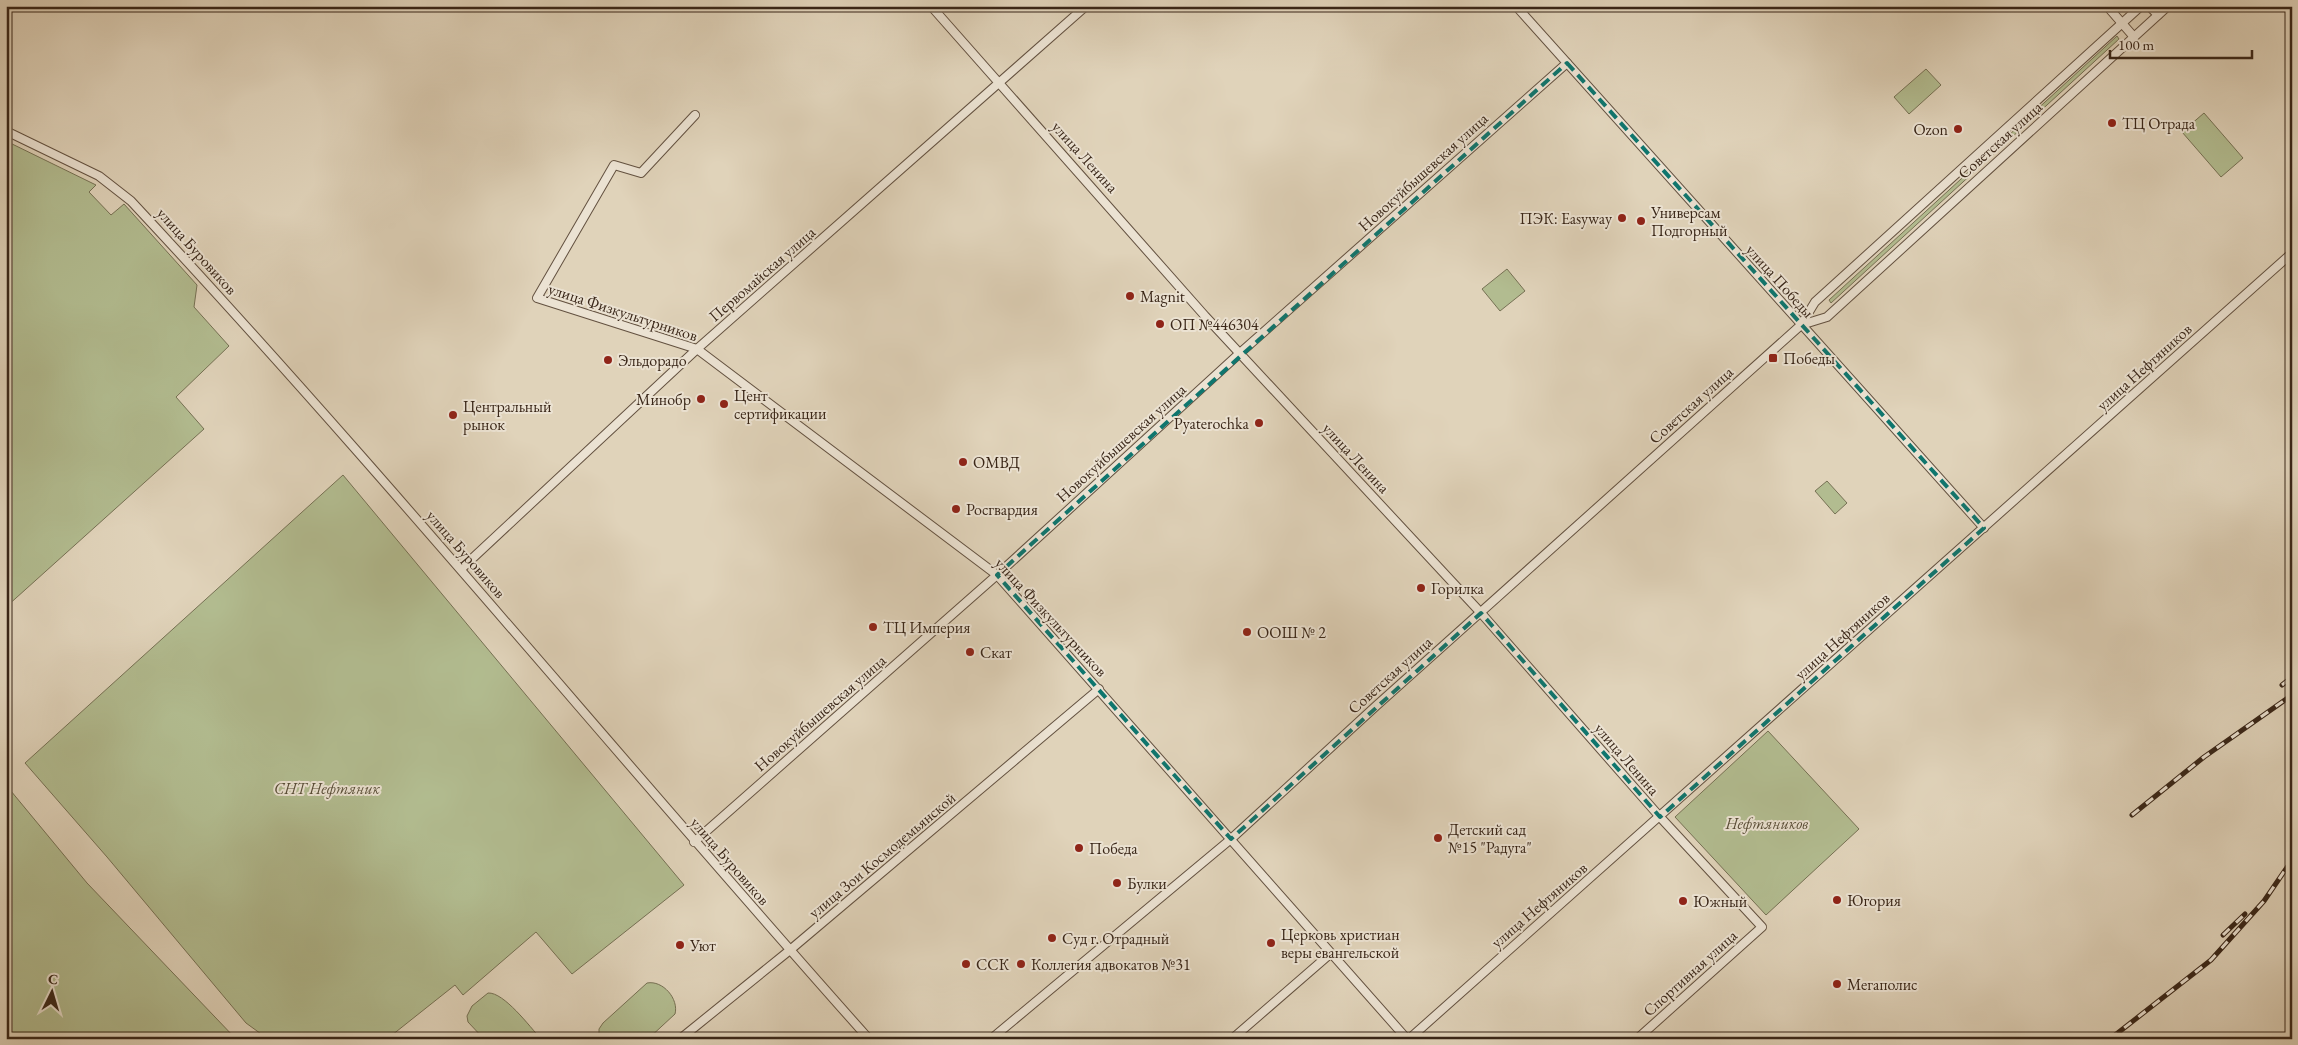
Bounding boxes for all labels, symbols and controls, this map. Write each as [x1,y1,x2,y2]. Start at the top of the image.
scale bar [2110,28,2253,60]
text: 100 m [2118,35,2155,54]
street label: Советская улица [1953,96,2047,183]
street label: Новокуйбышевская улица [1354,108,1493,236]
place label: ТЦ Отрада [2122,113,2196,134]
street label: улица Ленина [1047,117,1123,198]
marker: ТЦ Отрада [2106,117,2118,129]
place label: Ozon [1913,119,1949,140]
marker: Ozon [1952,123,1964,135]
place label: Универсам Подгорный [1650,202,1728,241]
street label: улица Буровиков [152,203,242,299]
place label: ПЭК: Easyway [1520,208,1613,229]
marker: ПЭК: Easyway [1616,212,1628,224]
marker: Универсам Подгорный [1635,215,1647,227]
street label: Первомайская улица [704,221,820,326]
street label: улица Победы [1741,240,1819,323]
street label: улица Физкультурников [546,278,700,346]
place label: Magnit [1140,286,1185,307]
marker: Magnit [1124,290,1136,302]
place label: ОП №446304 [1170,314,1259,335]
marker: ОП №446304 [1154,318,1166,330]
street label: улица Нефтяников [2092,319,2196,415]
place label: Победы [1783,348,1835,369]
place label: Эльдорадо [618,350,687,371]
marker: Победы [1767,352,1779,364]
marker: Эльдорадо [602,354,614,366]
street label: Советская улица [1644,361,1738,448]
street label: Новокуйбышевская улица [1052,379,1191,507]
place label: Цент сертификации [734,385,827,424]
place label: Минобр [636,389,691,410]
marker: Минобр [695,393,707,405]
place label: Центральный рынок [463,396,552,435]
marker: Цент сертификации [718,398,730,410]
marker: Центральный рынок [447,409,459,421]
place label: Pyaterochka [1174,413,1250,434]
marker: Pyaterochka [1253,417,1265,429]
street label: улица Ленина [1318,418,1395,498]
place label: ОМВД [973,452,1020,473]
marker: ОМВД [957,456,969,468]
place label: Росгвардия [966,499,1038,520]
marker: Росгвардия [950,503,962,515]
street label: улица Буровиков [422,505,510,603]
street label: улица Физкультурников [990,553,1112,681]
place label: Горилка [1431,578,1485,599]
marker: Горилка [1415,582,1427,594]
street label: улица Нефтяников [1790,588,1894,684]
place label: ТЦ Империя [883,617,970,638]
marker: ТЦ Империя [867,621,879,633]
place label: ООШ № 2 [1257,622,1326,643]
marker: ООШ № 2 [1241,626,1253,638]
street label: Советская улица [1343,631,1437,718]
place label: Скат [980,642,1012,663]
marker: Скат [964,646,976,658]
street label: Новокуйбышевская улица [750,650,891,776]
street label: улица Ленина [1590,718,1665,800]
park label: СНТ Нефтяник [274,778,380,799]
street label: улица Зои Космодемьянской [804,787,960,923]
street label: улица Буровиков [686,812,774,910]
park label: Нефтяников [1725,813,1808,834]
place label: Детский сад №15 "Радуга" [1448,819,1532,858]
marker: Детский сад №15 "Радуга" [1432,832,1444,844]
place label: Победа [1089,838,1138,859]
marker: Победа [1073,842,1085,854]
street label: улица Нефтяников [1486,857,1592,953]
place label: Булки [1127,873,1167,894]
marker: Булки [1111,877,1123,889]
place label: Югория [1847,890,1901,911]
place label: Южный [1693,891,1748,912]
marker: Югория [1831,894,1843,906]
marker: Южный [1677,895,1689,907]
place label: Церковь христиан веры евангельской [1281,924,1400,963]
street label: Спортивная улица [1638,925,1742,1021]
place label: Суд г. Отрадный [1062,928,1170,949]
marker: Суд г. Отрадный [1046,932,1058,944]
place label: Уют [689,935,716,956]
marker: Церковь христиан веры евангельской [1265,937,1277,949]
marker: Уют [674,939,686,951]
place label: ССК [976,954,1010,975]
place label: Коллегия адвокатов №31 [1031,954,1191,975]
marker: ССК [960,958,972,970]
marker: Коллегия адвокатов №31 [1015,958,1027,970]
north arrow [28,968,78,1018]
text: С [47,970,59,988]
place label: Мегаполис [1847,974,1918,995]
marker: Мегаполис [1831,978,1843,990]

